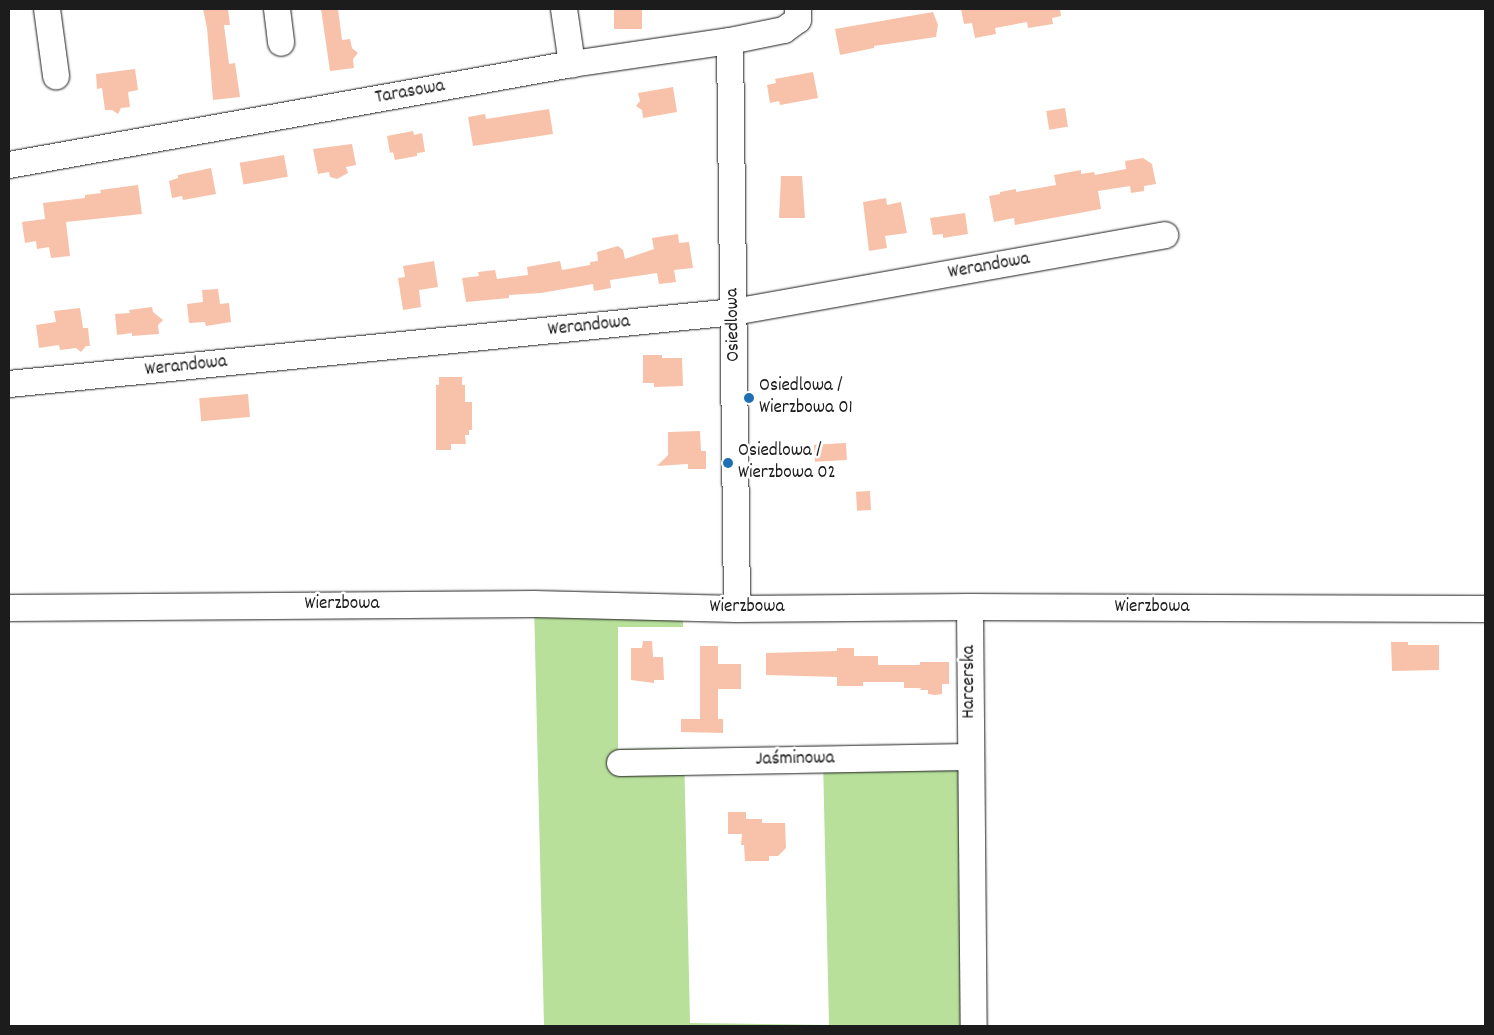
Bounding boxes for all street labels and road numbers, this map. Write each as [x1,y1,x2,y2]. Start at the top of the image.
street label: Tarasowa [374,76,446,110]
street label: Werandowa [946,249,1032,285]
street label: Osiedlowa [722,288,746,362]
street label: Werandowa [547,311,631,343]
street label: Werandowa [144,351,228,383]
street label: Wierzbowa [305,594,379,616]
street label: Wierzbowa [710,597,784,619]
street label: Wierzbowa [1115,597,1189,619]
street label: Harcerska [959,645,981,719]
street label: Jaśminowa [755,748,835,772]

